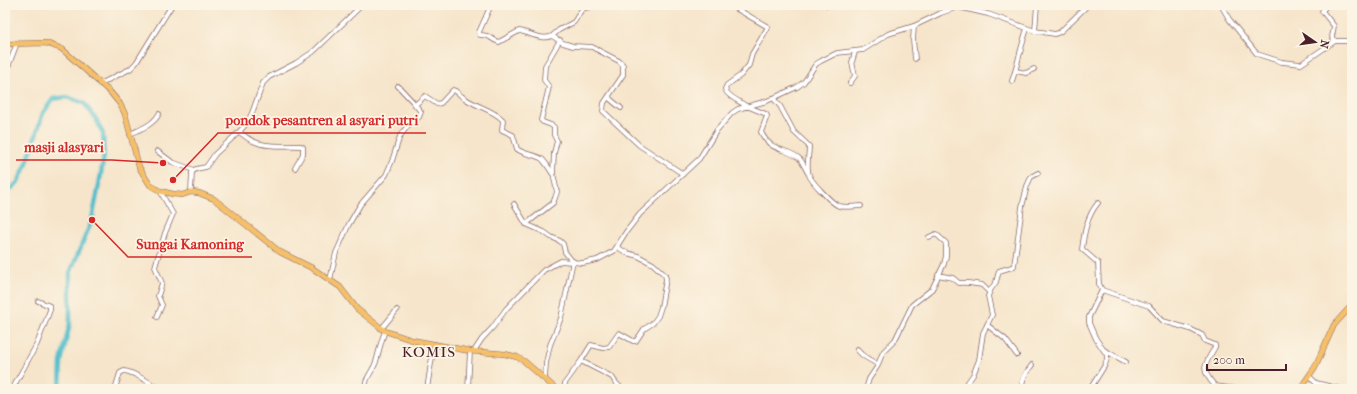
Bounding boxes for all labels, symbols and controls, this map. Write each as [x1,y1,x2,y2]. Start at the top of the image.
north arrow [1295,22,1335,62]
text: N [1317,39,1332,50]
callout: pondok pesantren al asyari putri [218,107,426,133]
text: pondok pesantren al asyari putri [225,112,419,129]
callout: masji alasyari [16,134,112,160]
text: masji alasyari [23,139,105,156]
callout: Sungai Kamoning [128,231,252,257]
text: Sungai Kamoning [136,236,244,253]
district label: KOMIS [402,343,456,361]
scale bar [1207,346,1286,372]
text: 200 m [1213,353,1245,367]

